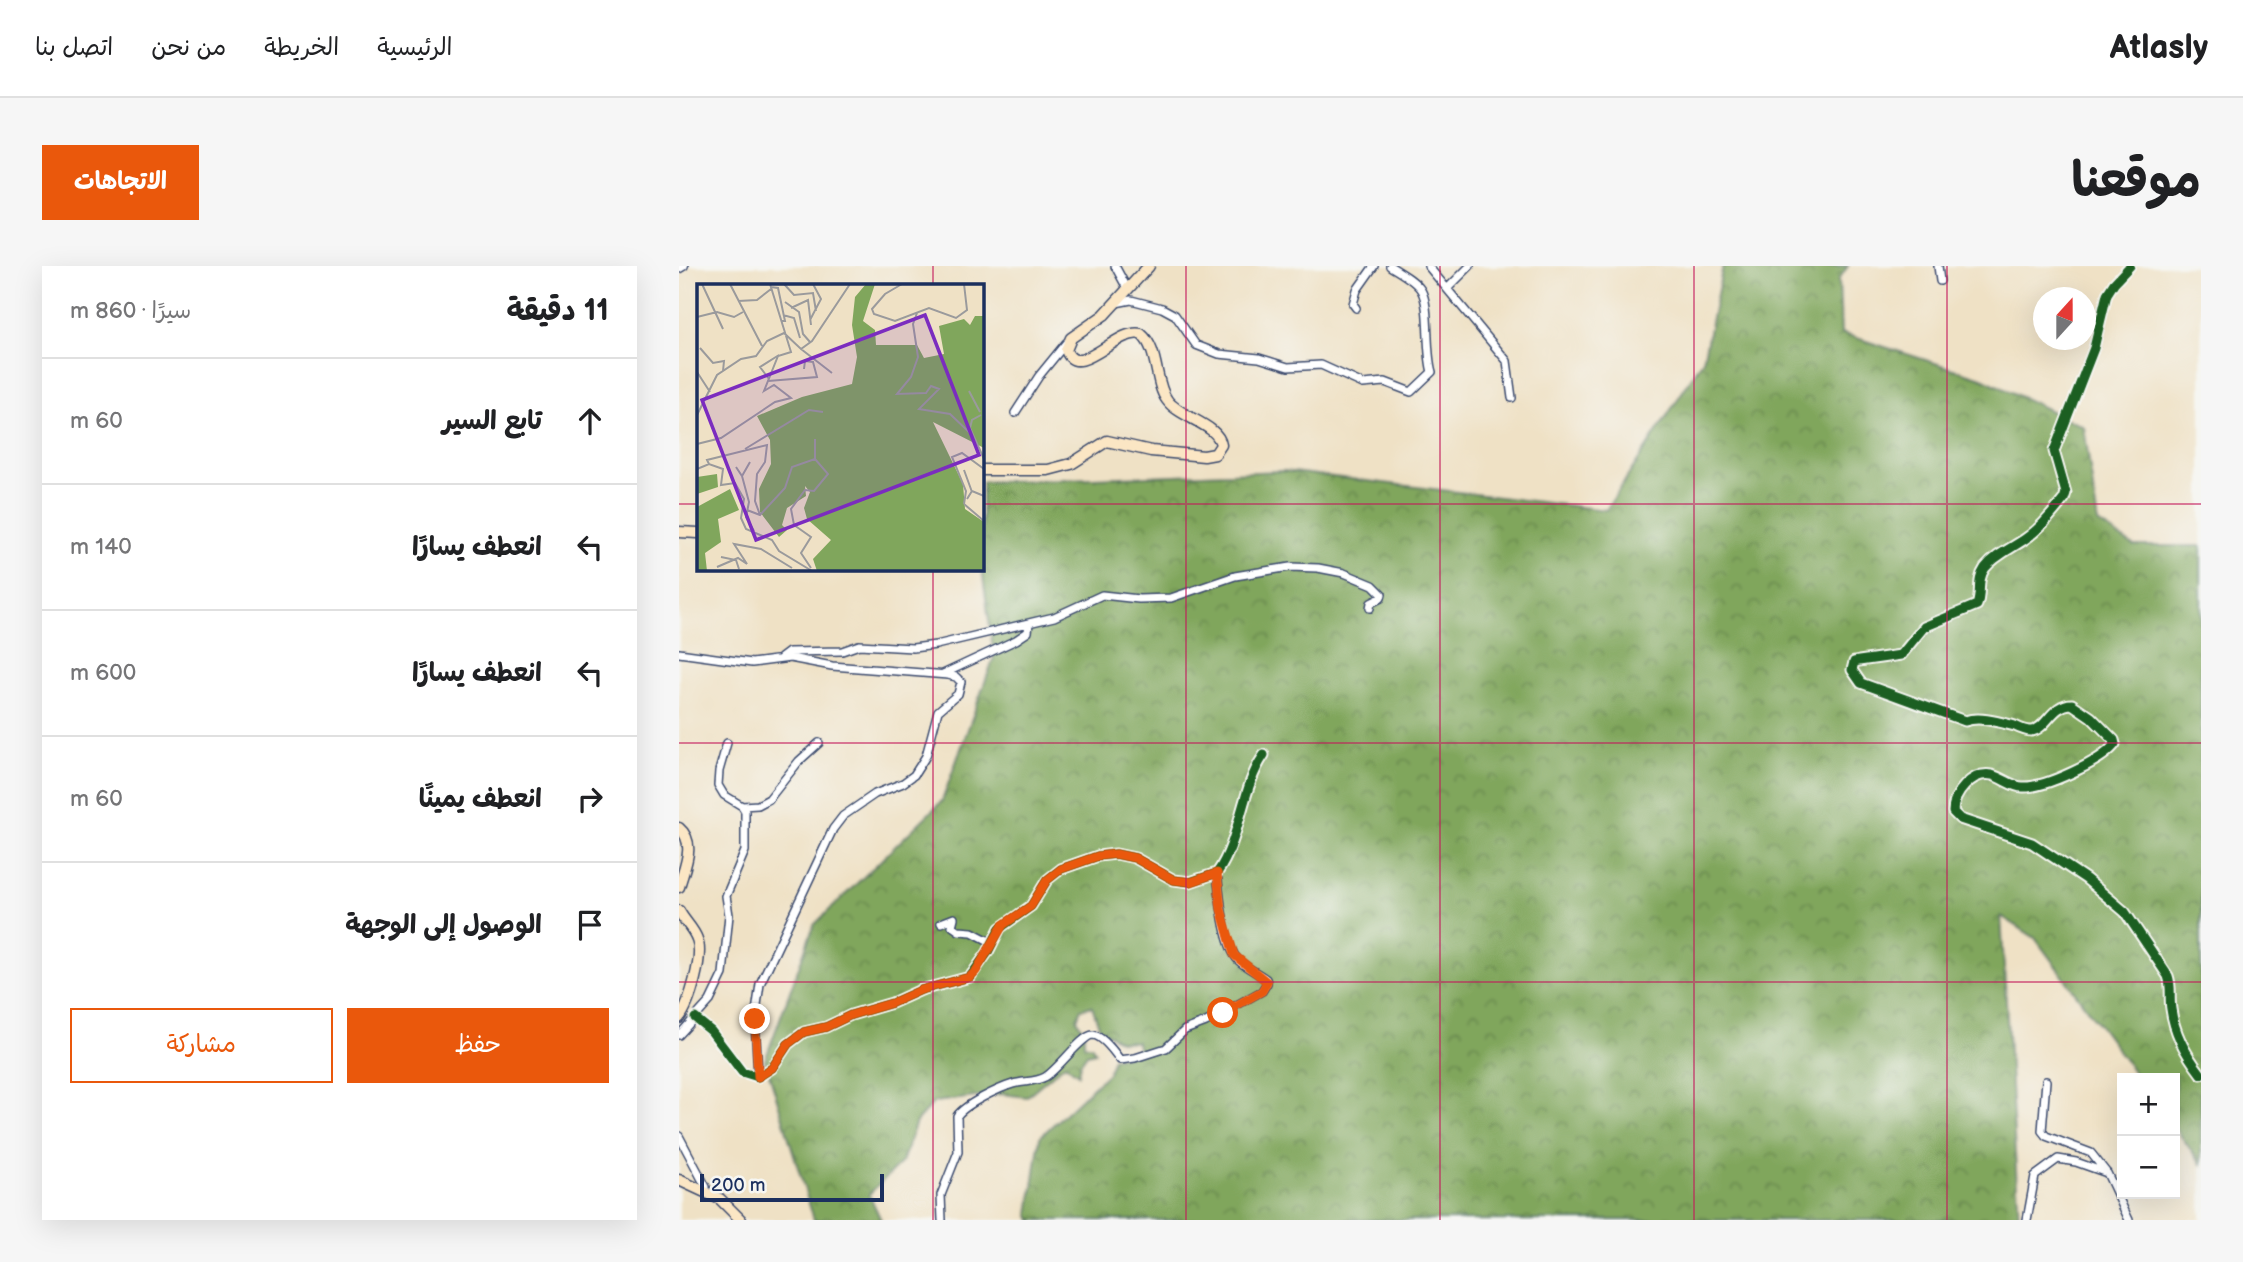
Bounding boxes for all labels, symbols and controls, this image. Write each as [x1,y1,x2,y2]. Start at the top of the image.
text: Atlasly [2110,28,2208,68]
text: اتصل بنا [35,33,113,62]
text: من نحن [151,33,226,62]
text: الخريطة [264,33,339,62]
text: الرئيسية [377,33,453,62]
button: الاتجاهات [42,145,199,220]
text: موقعنا [2071,152,2201,211]
inset map [697,284,983,570]
north arrow [2033,287,2096,350]
text: 11 دقيقة [506,293,609,329]
text: سيرًا · 860 m [70,297,191,325]
icon: ahead [571,402,609,440]
text: تابع السير [442,406,542,437]
text: 60 m [70,407,123,435]
icon: left [571,528,609,566]
text: انعطف يسارًا [412,532,542,563]
text: 140 m [70,533,132,561]
icon: left [571,654,609,692]
text: انعطف يسارًا [412,658,542,689]
text: 600 m [70,659,136,687]
icon: right [571,780,609,818]
text: انعطف يمينًا [419,784,542,815]
text: 60 m [70,785,123,813]
icon: arrive [571,906,609,944]
text: الوصول إلى الوجهة [345,910,542,941]
route start [1207,997,1238,1028]
route end [739,1003,770,1034]
button: مشاركة [70,1008,333,1083]
button: حفظ [347,1008,609,1083]
map controls [2117,1073,2180,1199]
button: + [2117,1073,2180,1136]
button: − [2117,1136,2180,1199]
scale bar [700,1171,884,1203]
text: 200 m [711,1174,765,1197]

